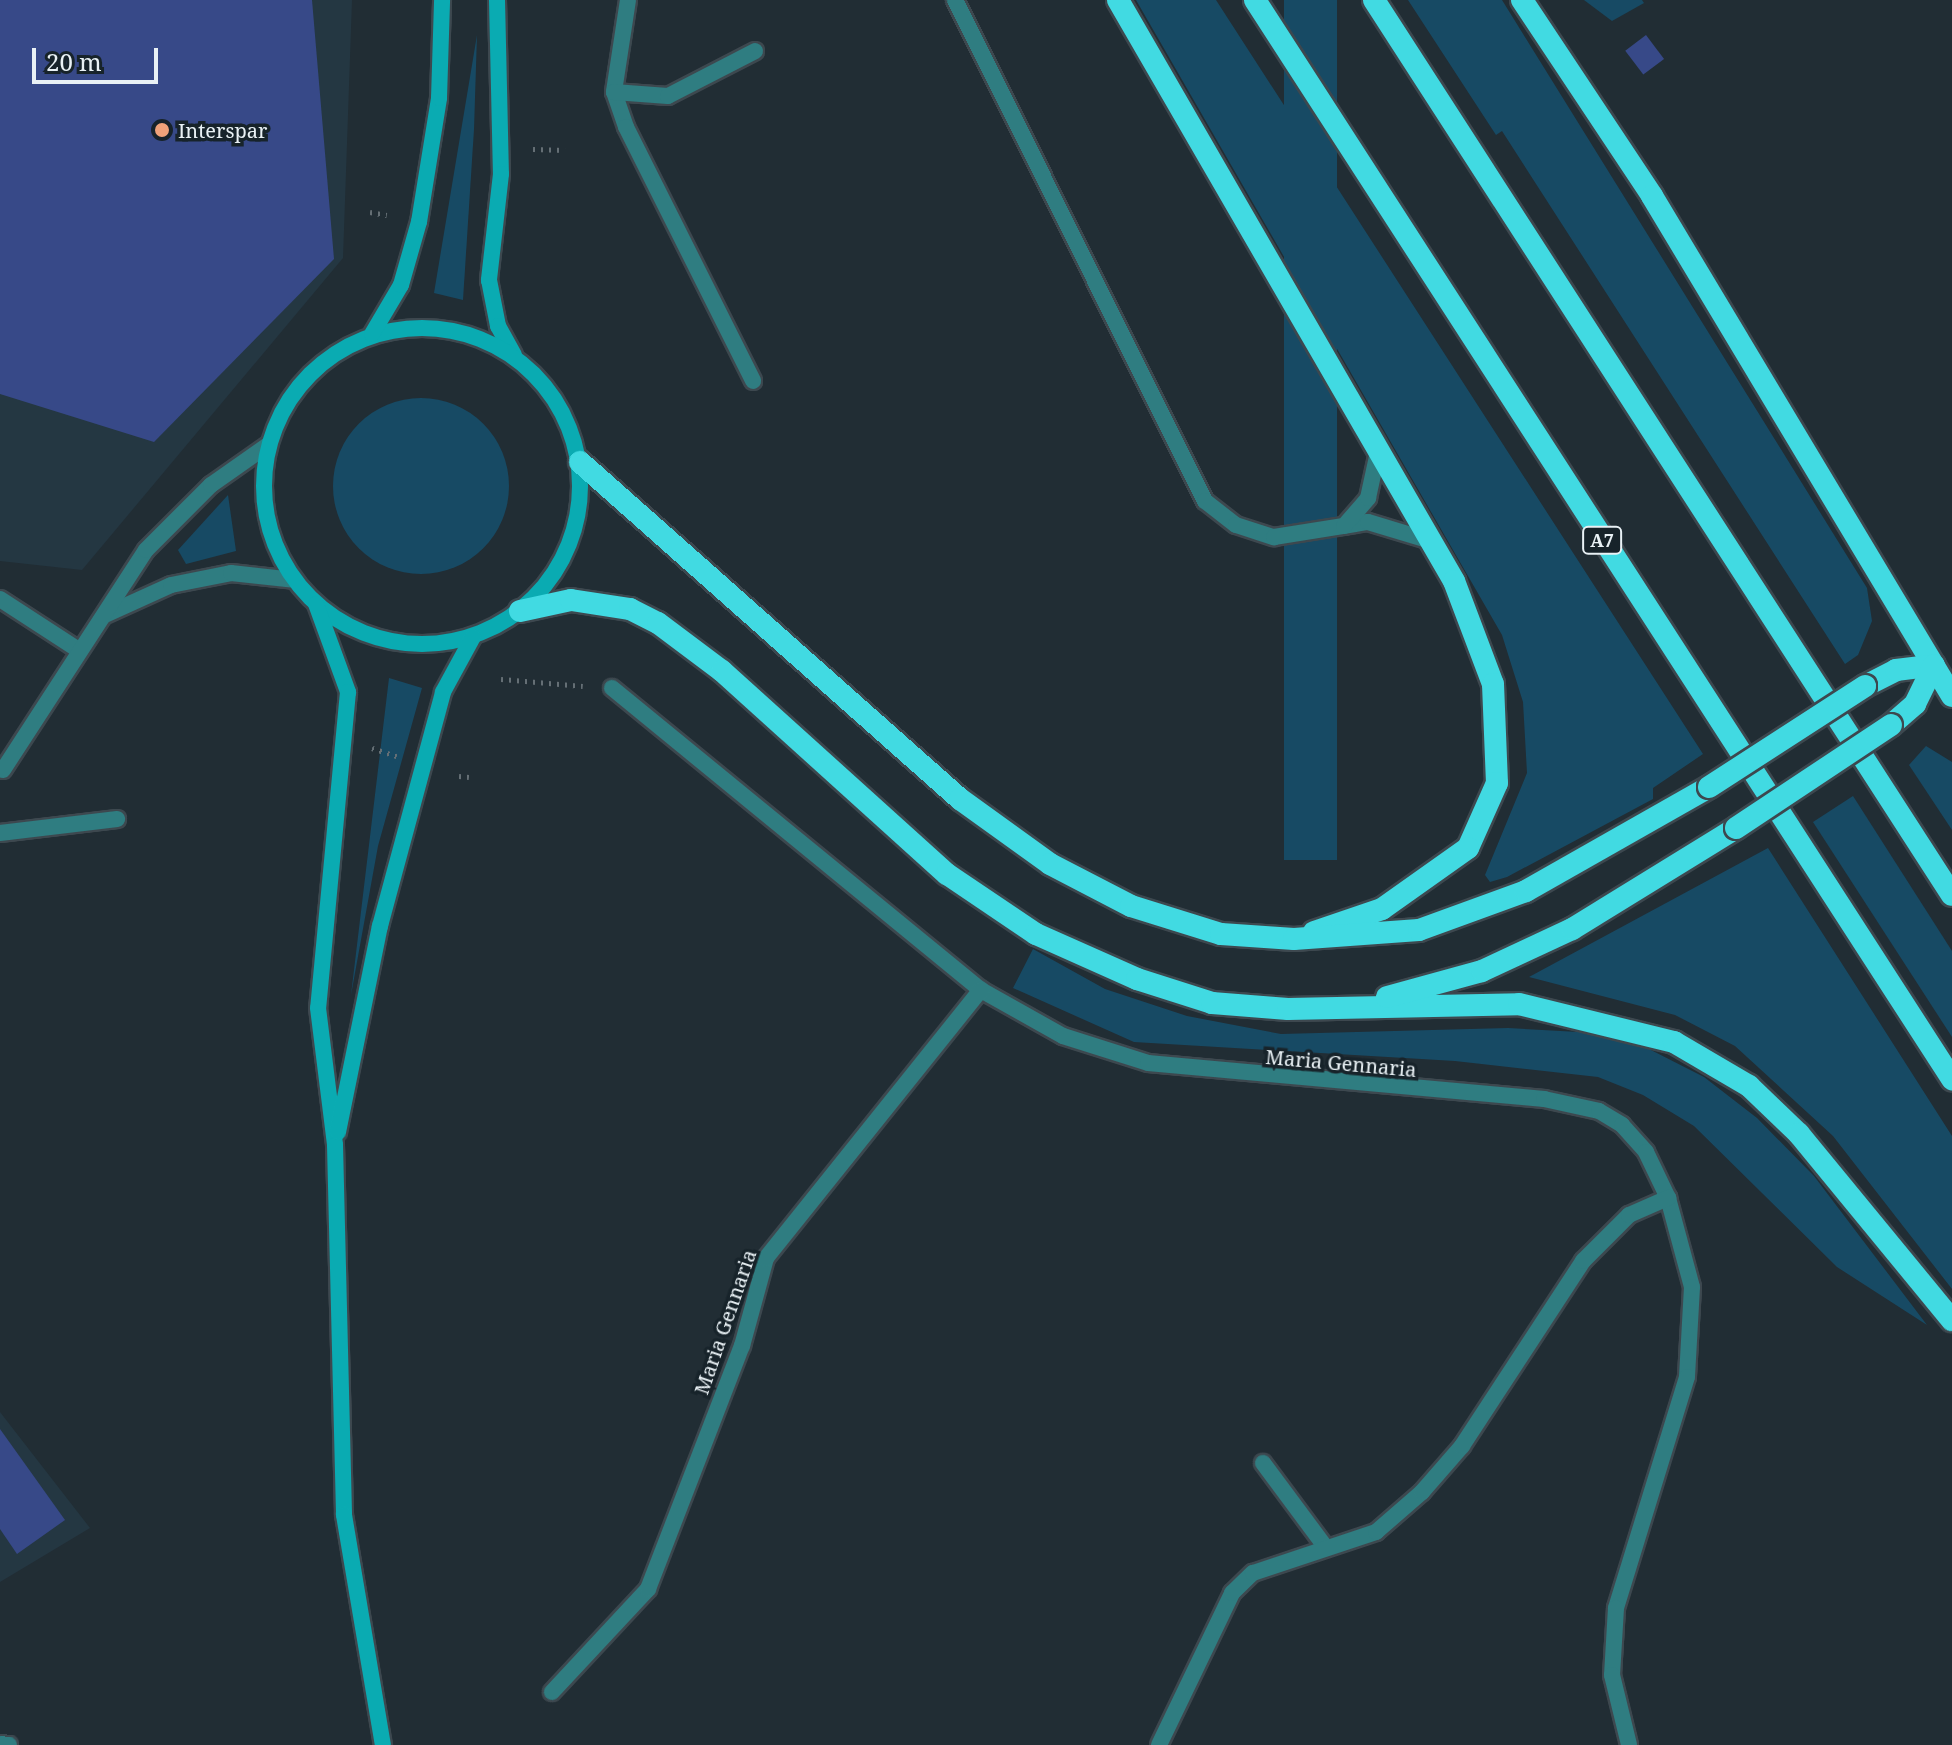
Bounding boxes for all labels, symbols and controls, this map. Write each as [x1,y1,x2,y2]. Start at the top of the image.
scale bar [36,32,162,82]
text: 20 m [46,45,102,78]
place label: Interspar [178,118,267,142]
marker: Interspar [153,121,171,139]
road number: A7 [1582,526,1622,554]
street label: Maria Gennaria [1265,1044,1417,1082]
street label: Maria Gennaria [689,1247,761,1397]

